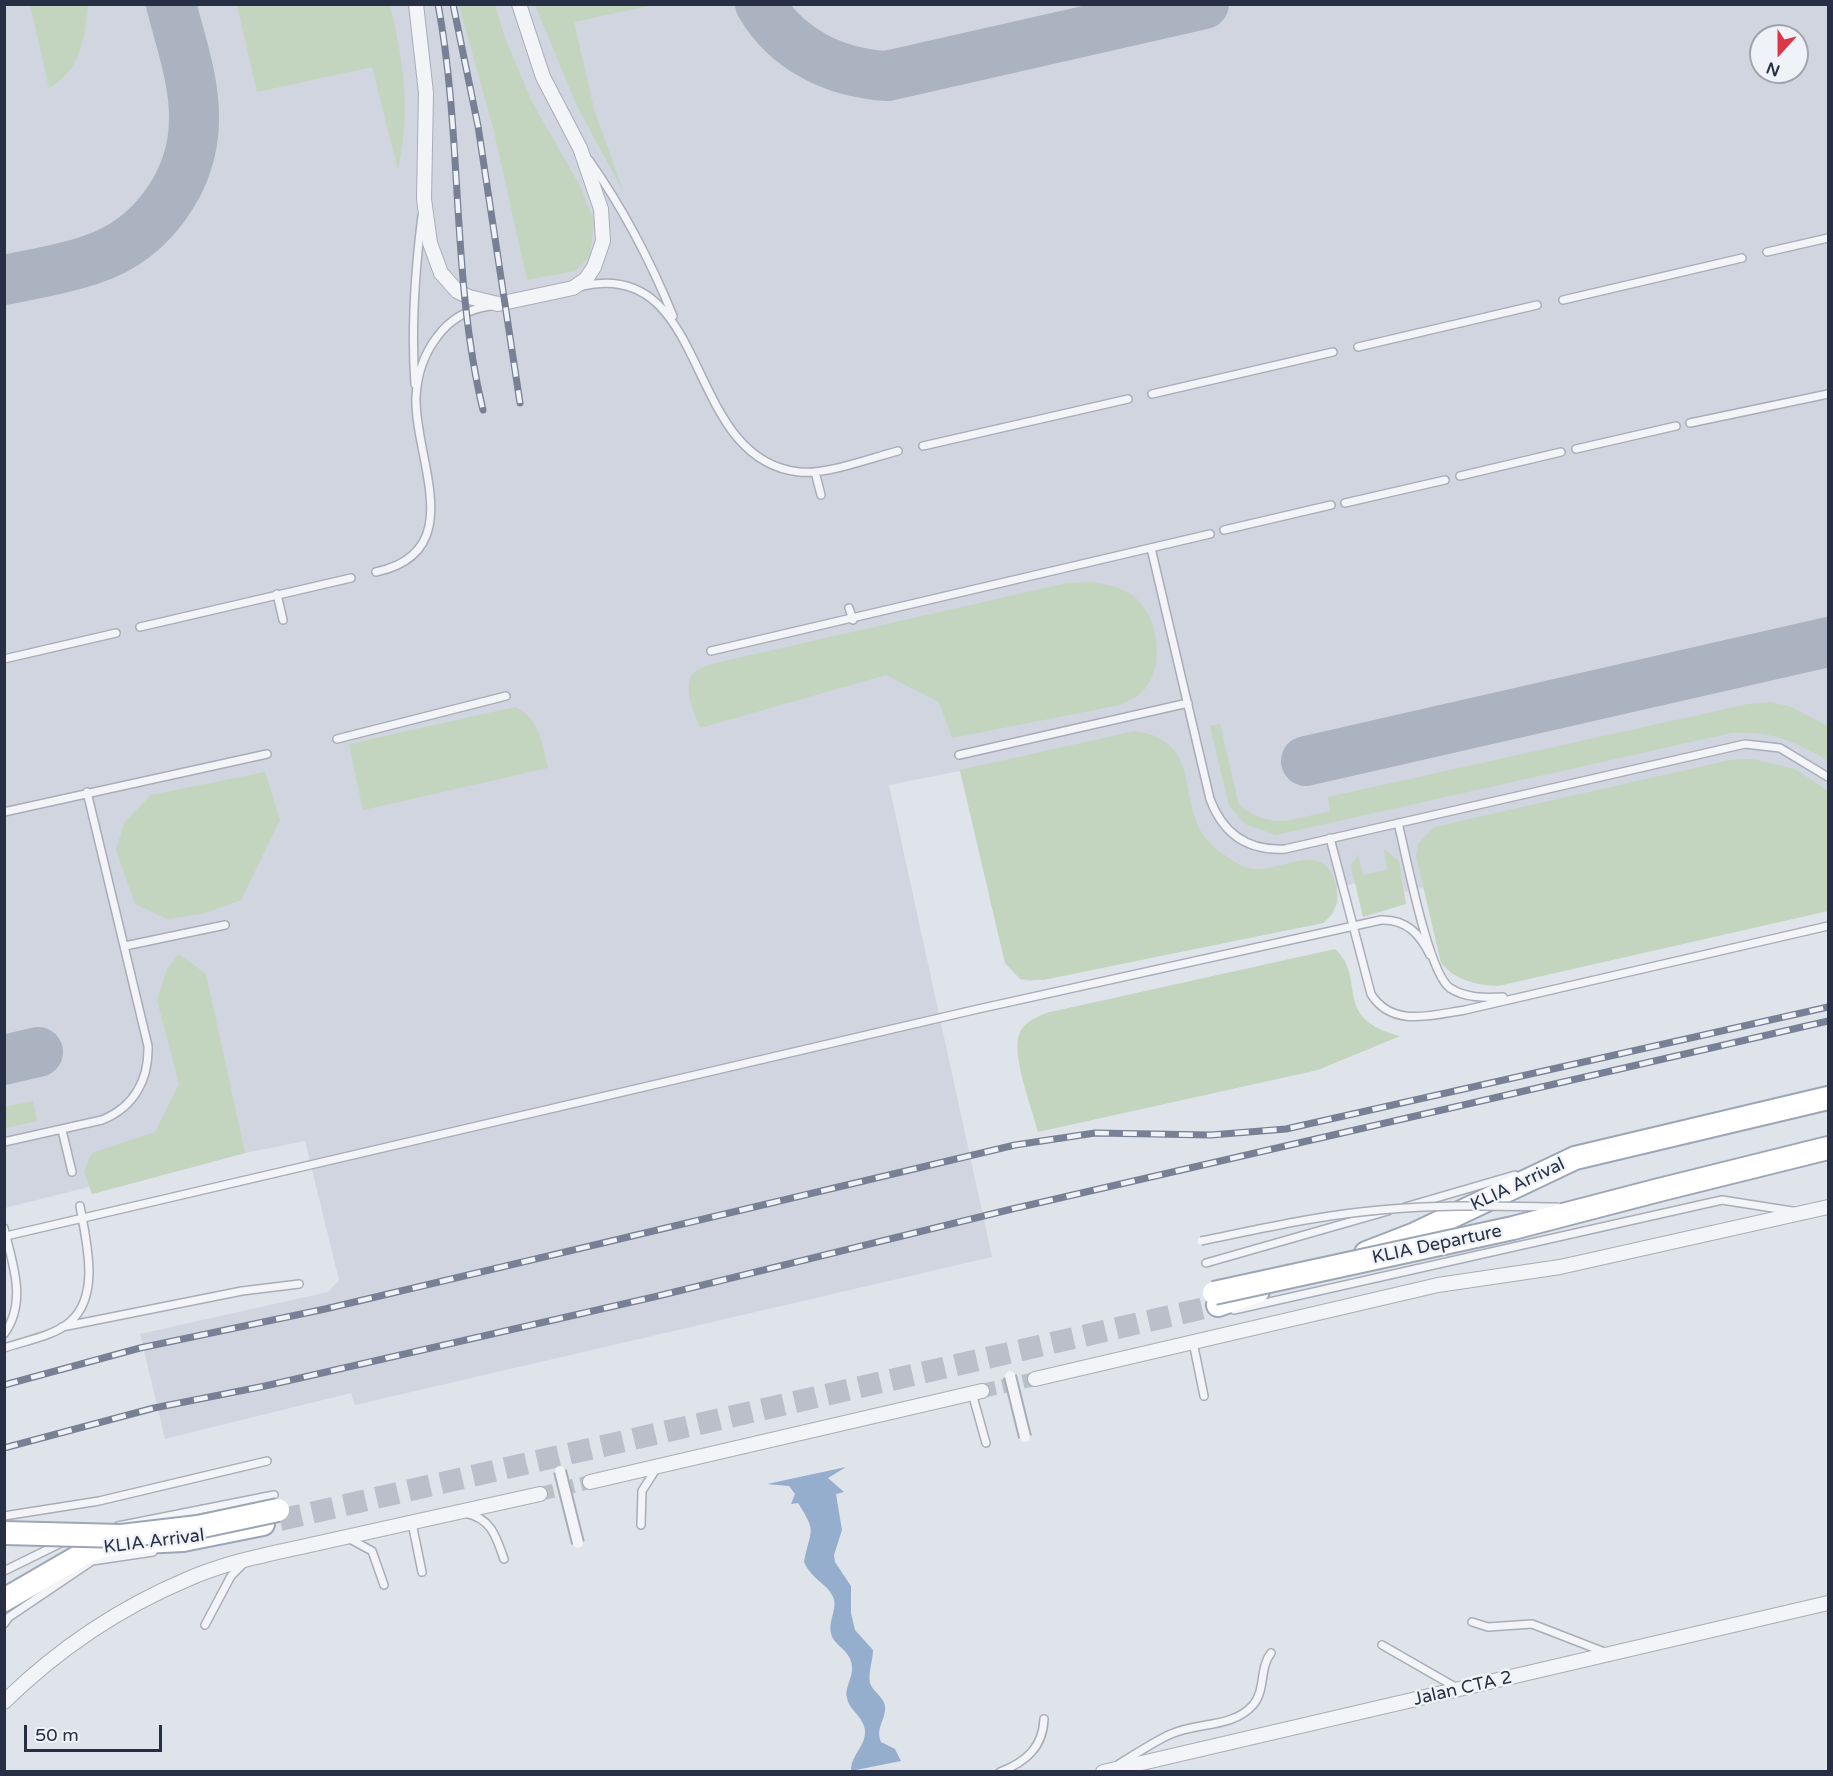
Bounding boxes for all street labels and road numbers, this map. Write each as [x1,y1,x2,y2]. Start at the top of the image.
street label: KLIA Arrival [1468,1154,1568,1216]
street label: KLIA Departure [1370,1221,1504,1269]
street label: KLIA Arrival [102,1525,206,1559]
street label: Jalan CTA 2 [1412,1667,1514,1711]

